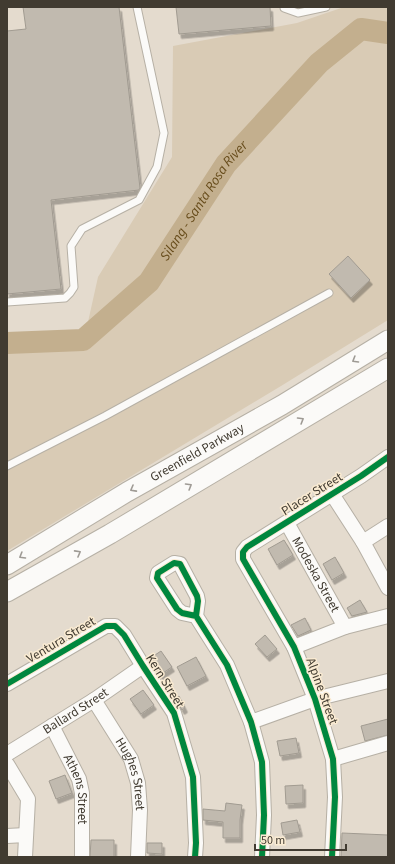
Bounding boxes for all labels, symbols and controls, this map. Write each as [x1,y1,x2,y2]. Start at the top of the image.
water label: Silang - Santa Rosa River [155,135,253,265]
one-way arrow [352,356,359,363]
one-way arrow [297,417,304,424]
street label: Greenfield Parkway [147,419,248,486]
street label: Placer Street [278,468,347,520]
one-way arrow [130,484,137,491]
one-way arrow [185,484,192,491]
street label: Modeska Street [287,534,344,616]
one-way arrow [74,550,81,557]
one-way arrow [19,552,26,559]
street label: Ventura Street [23,612,99,668]
street label: Kern Street [141,651,189,712]
street label: Alpine Street [302,655,343,727]
street label: Ballard Street [40,683,113,739]
street label: Hughes Street [111,734,149,812]
street label: Athens Street [59,751,91,825]
scale bar [255,826,346,852]
text: 50 m [261,832,285,849]

